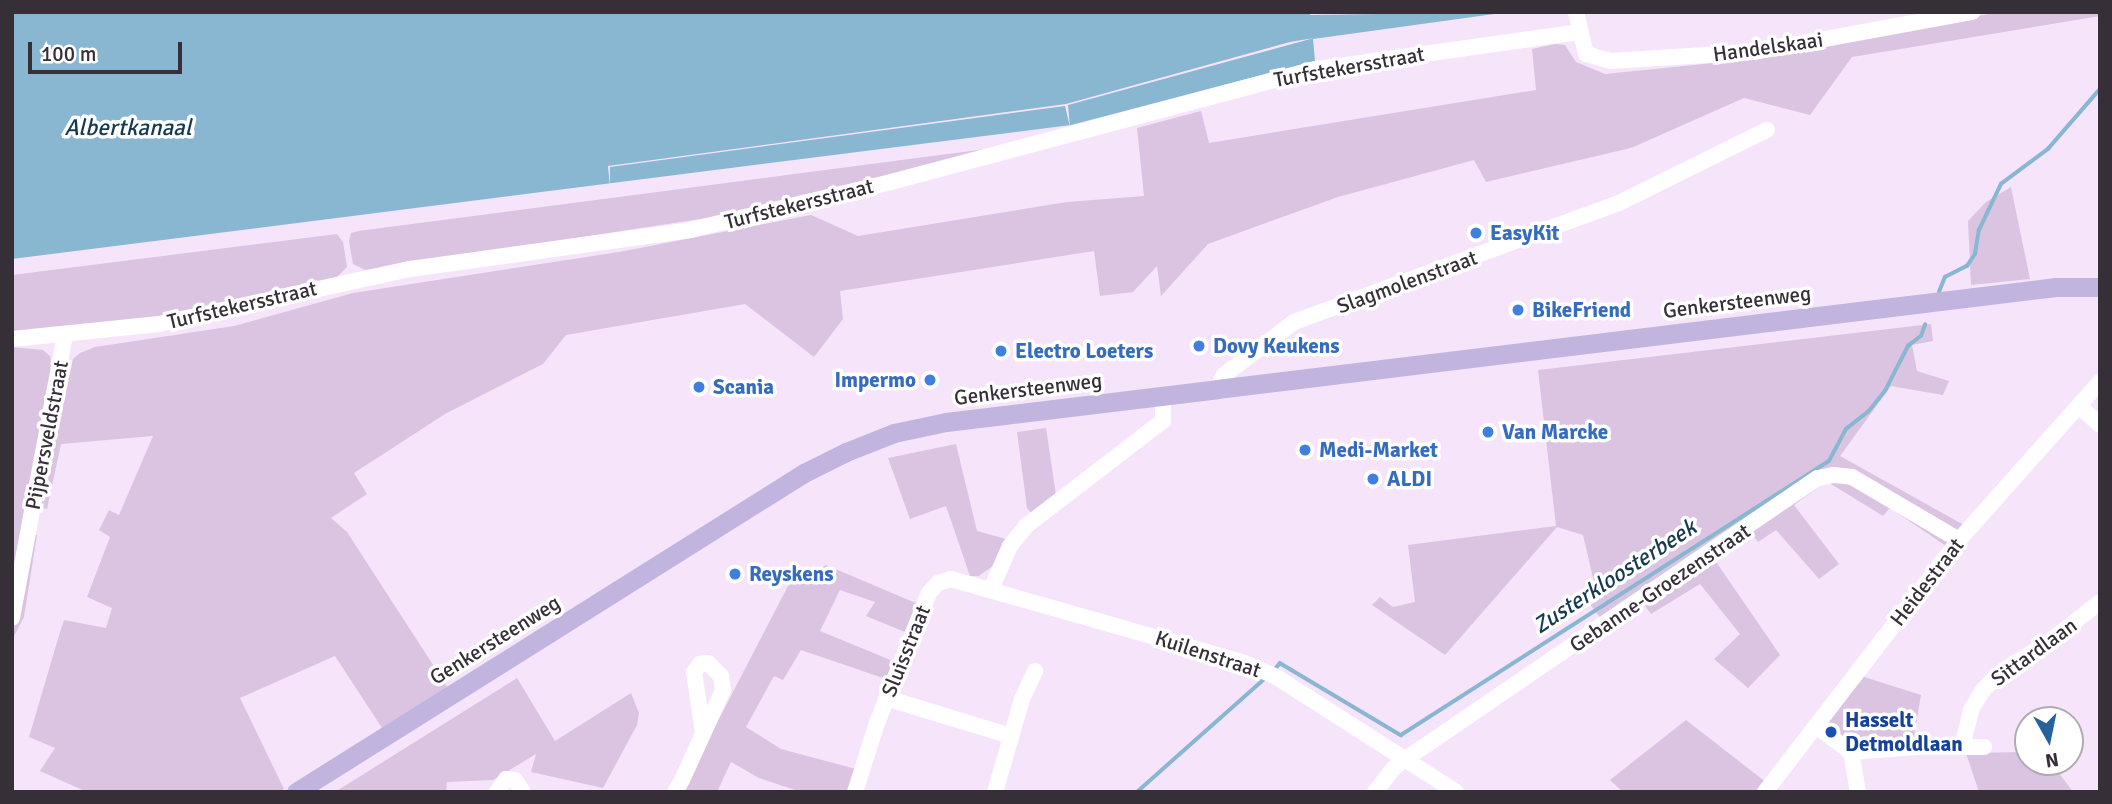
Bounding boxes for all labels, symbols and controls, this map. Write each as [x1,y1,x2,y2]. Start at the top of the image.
street label: Handelskaai [1711,27,1825,67]
scale bar [32,28,186,72]
text: 100 m [41,41,96,67]
street label: Turfstekersstraat [1272,41,1426,93]
water label: Albertkanaal [64,114,192,142]
street label: Turfstekersstraat [722,173,876,235]
place label: EasyKit [1490,220,1559,246]
marker: EasyKit [1468,225,1484,241]
street label: Slagmolenstraat [1333,245,1481,319]
street label: Turfstekersstraat [165,276,319,334]
street label: Genkersteenweg [1662,280,1812,324]
place label: BikeFriend [1532,297,1631,323]
marker: BikeFriend [1510,302,1526,318]
place label: Dovy Keukens [1213,333,1340,359]
place label: Electro Loeters [1015,338,1153,364]
marker: Dovy Keukens [1191,338,1207,354]
marker: Electro Loeters [993,343,1009,359]
street label: Pijpersveldstraat [20,358,74,512]
place label: Impermo [834,367,916,393]
street label: Genkersteenweg [953,367,1103,411]
marker: Impermo [922,372,938,388]
place label: Scania [713,374,774,400]
marker: Scania [691,379,707,395]
place label: Van Marcke [1502,419,1608,445]
marker: Van Marcke [1480,424,1496,440]
place label: Medi-Market [1319,437,1438,463]
marker: Medi-Market [1297,442,1313,458]
place label: ALDI [1387,466,1432,492]
marker: ALDI [1365,471,1381,487]
water label: Zusterkloosterbeek [1528,514,1702,640]
street label: Gebanne-Groezenstraat [1565,518,1755,658]
street label: Heidestraat [1885,533,1969,631]
place label: Reyskens [749,561,833,587]
marker: Reyskens [727,566,743,582]
street label: Genkersteenweg [425,590,565,690]
street label: Sluisstraat [876,602,936,700]
street label: Sittardlaan [1986,612,2082,692]
street label: Kuilenstraat [1152,625,1264,683]
north arrow [2014,706,2084,776]
place label: Hasselt Detmoldlaan [1845,707,1963,757]
marker: Hasselt Detmoldlaan [1823,724,1839,740]
text: N [2044,747,2060,773]

